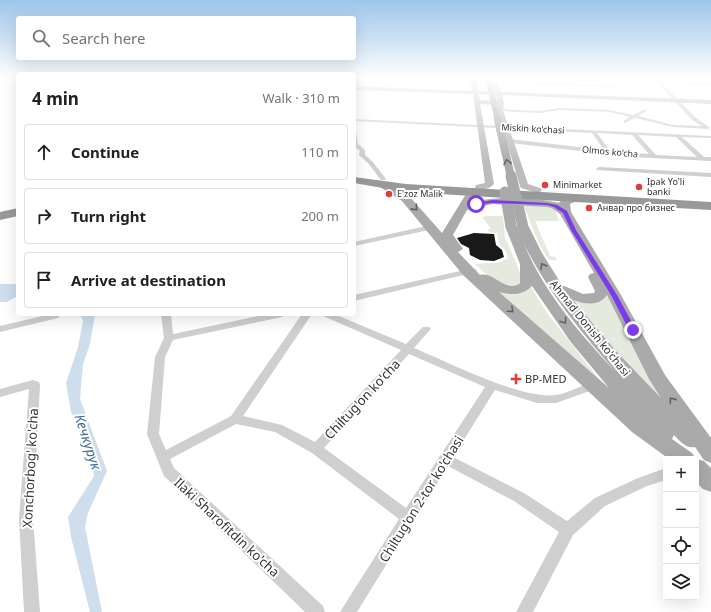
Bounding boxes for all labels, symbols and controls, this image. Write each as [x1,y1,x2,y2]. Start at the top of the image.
search box [16,16,356,60]
icon: search [30,27,52,49]
text: Search here [62,28,145,48]
text: 4 min [32,87,79,110]
text: Walk · 310 m [262,89,340,107]
street label: Miskin ko'chasi [501,120,565,137]
icon: ahead [33,141,55,163]
text: Continue [71,142,139,162]
text: 110 m [301,143,339,161]
street label: Olmos ko'cha [581,143,639,160]
one-way arrow [504,159,512,165]
place label: Ipak Yo'li banki [647,175,684,198]
place label: Minimarket [553,178,602,191]
marker: Minimarket [540,180,550,190]
marker: Ipak Yo'li banki [634,182,644,192]
place label: E'zoz Malik [397,187,443,200]
marker: E'zoz Malik [384,189,394,199]
route start [467,195,485,213]
place label: Анвар про бизнес [597,201,676,214]
one-way arrow [410,203,418,211]
marker: Анвар про бизнес [584,203,594,213]
icon: right [33,205,55,227]
text: Turn right [71,206,146,226]
text: 200 m [301,207,339,225]
one-way arrow [540,263,547,271]
icon: arrive [33,269,55,291]
text: Arrive at destination [71,270,226,290]
street label: Ahmad Donish ko'chasi [547,276,634,379]
one-way arrow [506,305,514,313]
one-way arrow [559,316,566,323]
route end [624,321,642,339]
street label: Chiltug'on ko'cha [320,355,404,443]
place label: BP-MED [525,371,566,386]
marker: BP-MED [510,373,522,385]
one-way arrow [669,397,677,404]
street label: Xonchorbog' ko'cha [18,408,42,528]
water label: Кечкурук [71,412,107,473]
street label: Chiltug'on 2-tor ko'chasi [375,432,467,566]
map controls [663,456,699,600]
button: + [663,456,699,492]
street label: Ilaki Sharofitdin ko'cha [170,473,284,581]
button: − [663,492,699,528]
button: locate [663,528,699,564]
button: layers [663,564,699,600]

